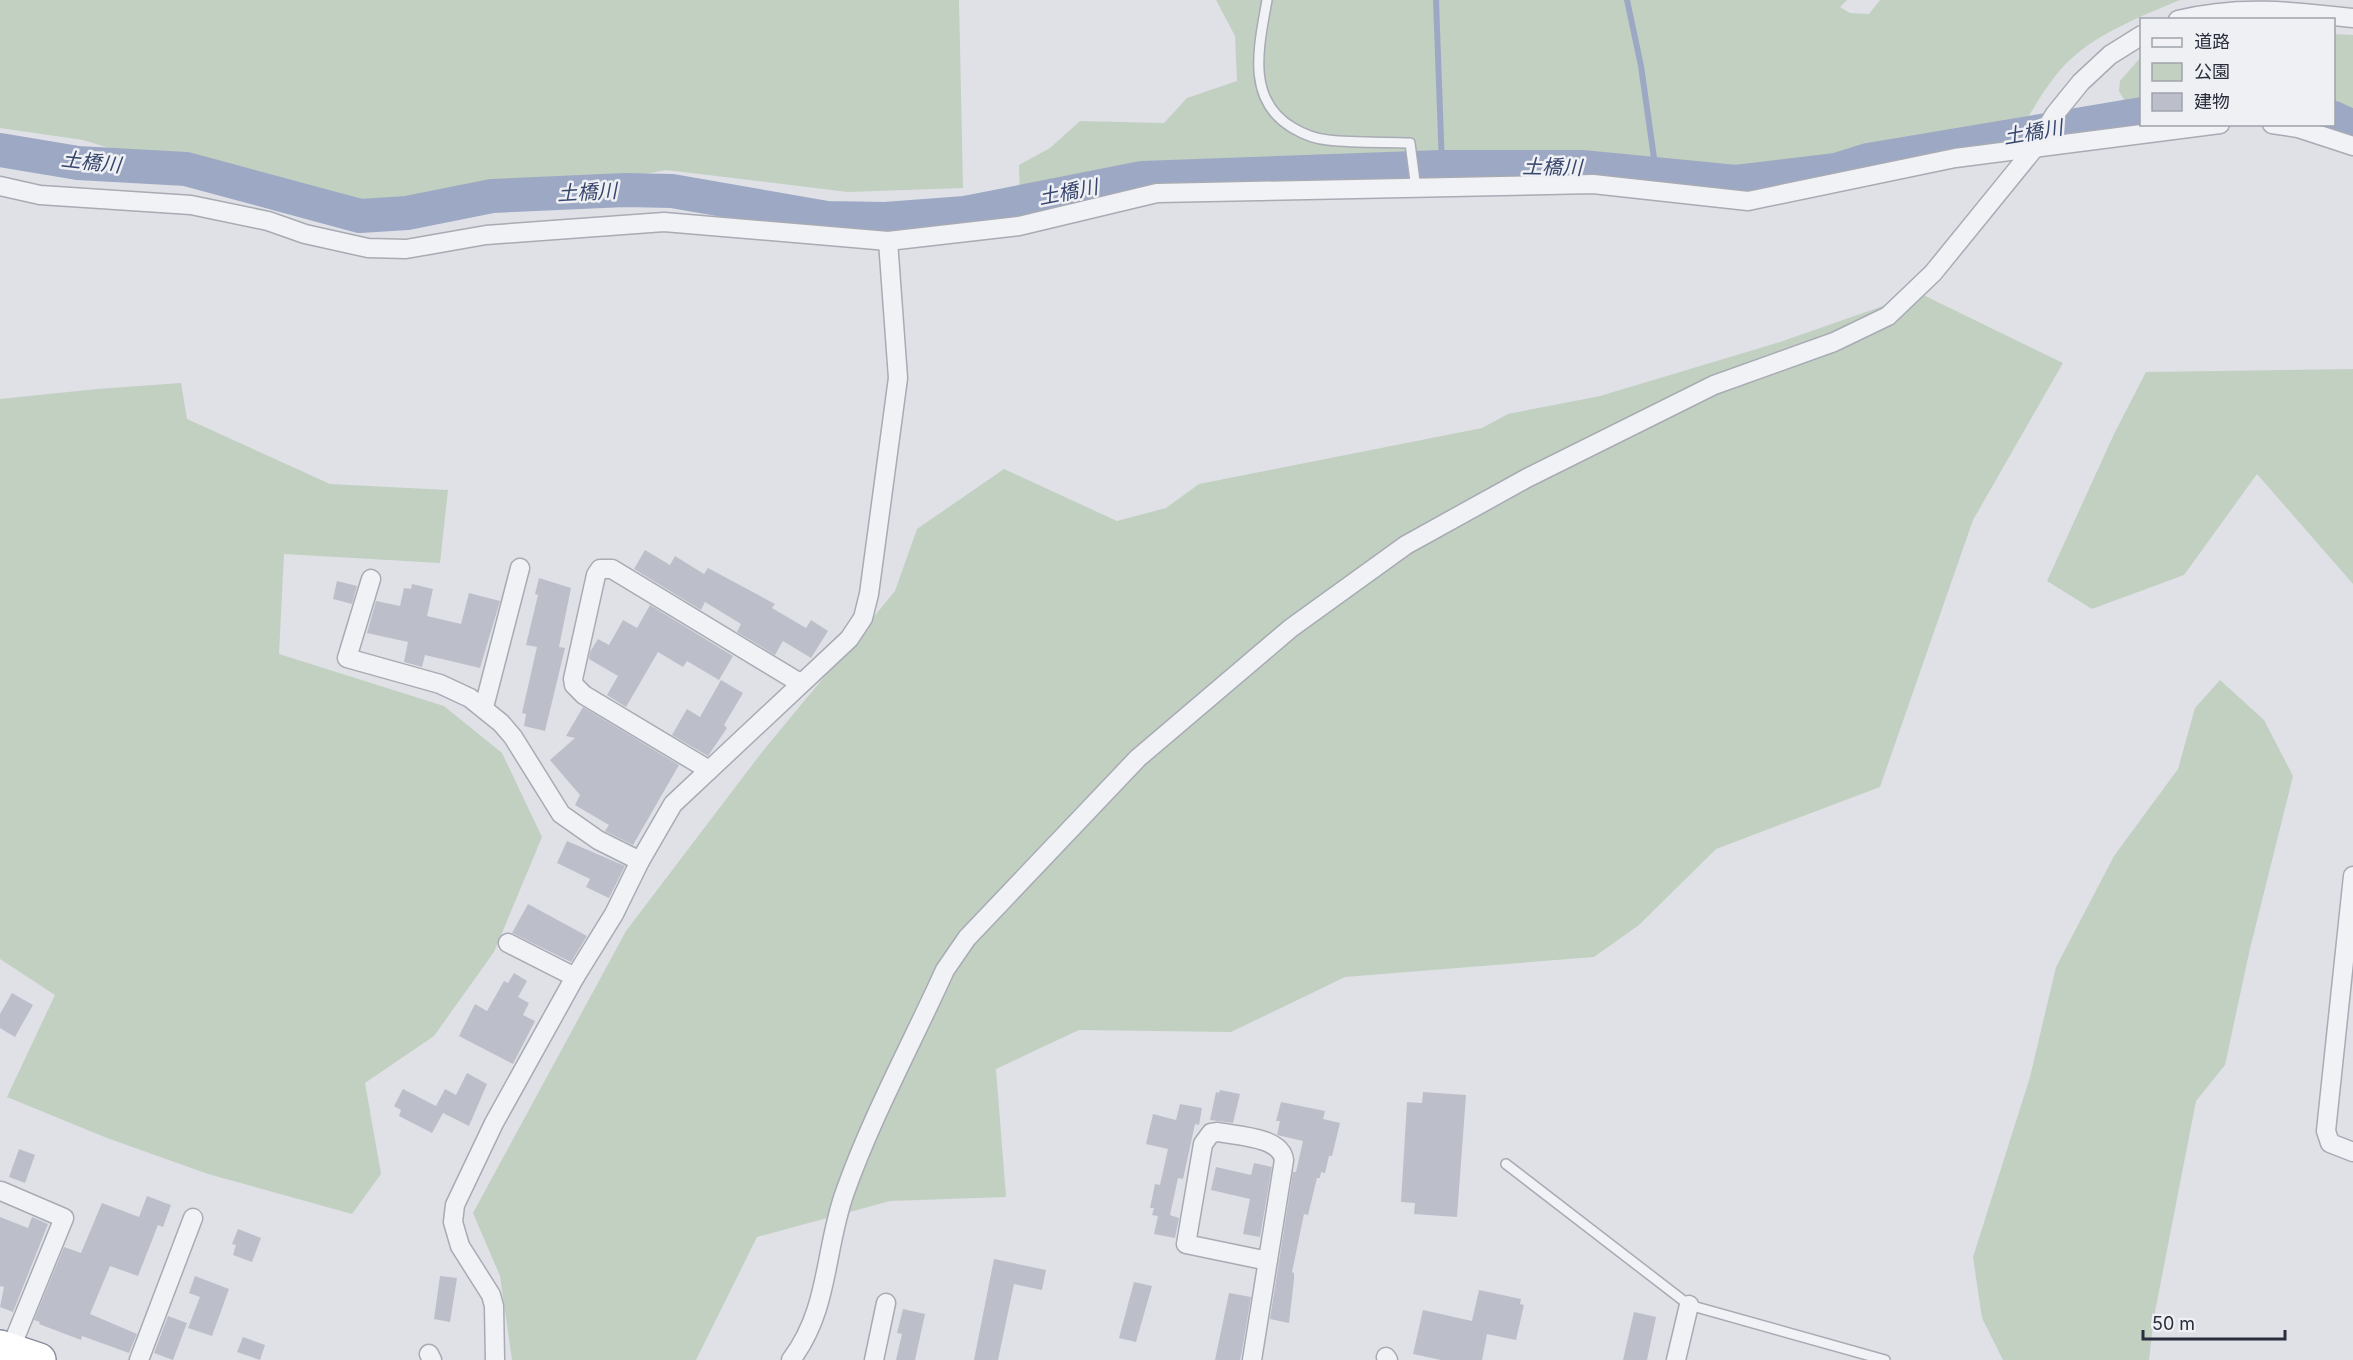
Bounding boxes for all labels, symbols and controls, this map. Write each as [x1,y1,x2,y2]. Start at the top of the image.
legend [2140,18,2335,126]
text: 道路 [2194,31,2230,52]
text: 公園 [2194,61,2230,82]
text: 建物 [2194,91,2230,112]
water label: 土橋川 [2001,115,2067,149]
water label: 土橋川 [60,147,124,177]
water label: 土橋川 [1522,154,1584,180]
water label: 土橋川 [1036,174,1102,210]
water label: 土橋川 [556,178,620,206]
scale bar [2143,1303,2286,1341]
text: 50 m [2152,1313,2195,1334]

